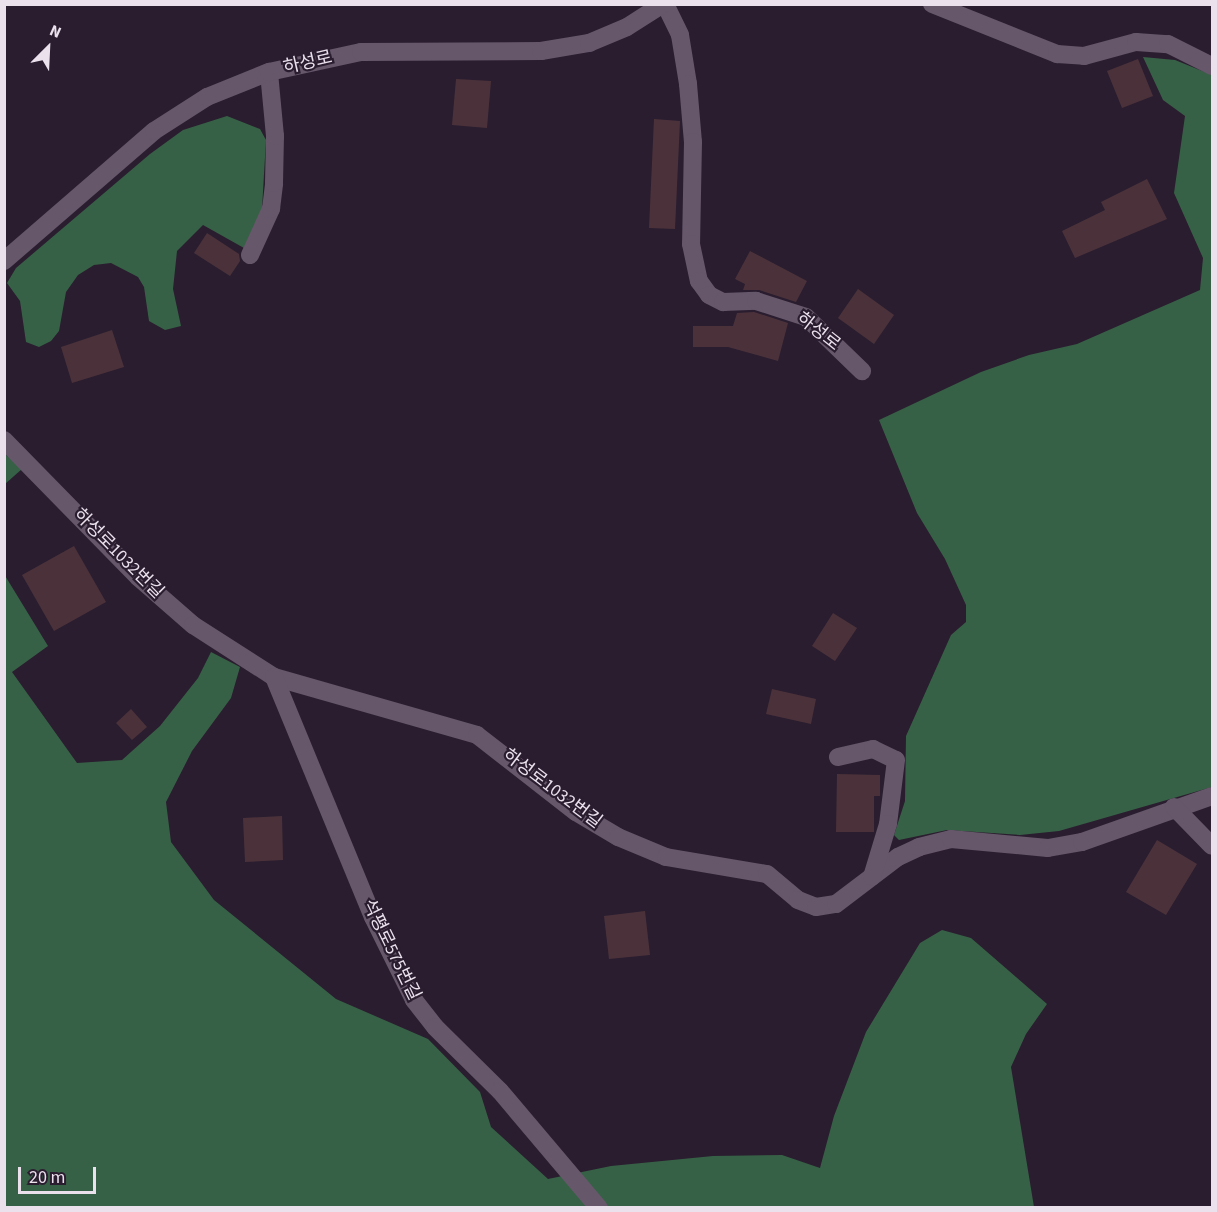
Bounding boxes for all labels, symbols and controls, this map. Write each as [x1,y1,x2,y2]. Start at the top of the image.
north arrow [18,18,78,78]
text: N [46,19,65,44]
street label: 하성로 [281,47,335,79]
street label: 하성로 [792,308,844,356]
street label: 하성로1032번길 [68,504,168,604]
street label: 하성로1032번길 [498,745,606,833]
street label: 석평로575번길 [357,896,425,1004]
scale bar [21,1155,99,1193]
text: 20 m [29,1165,65,1190]

